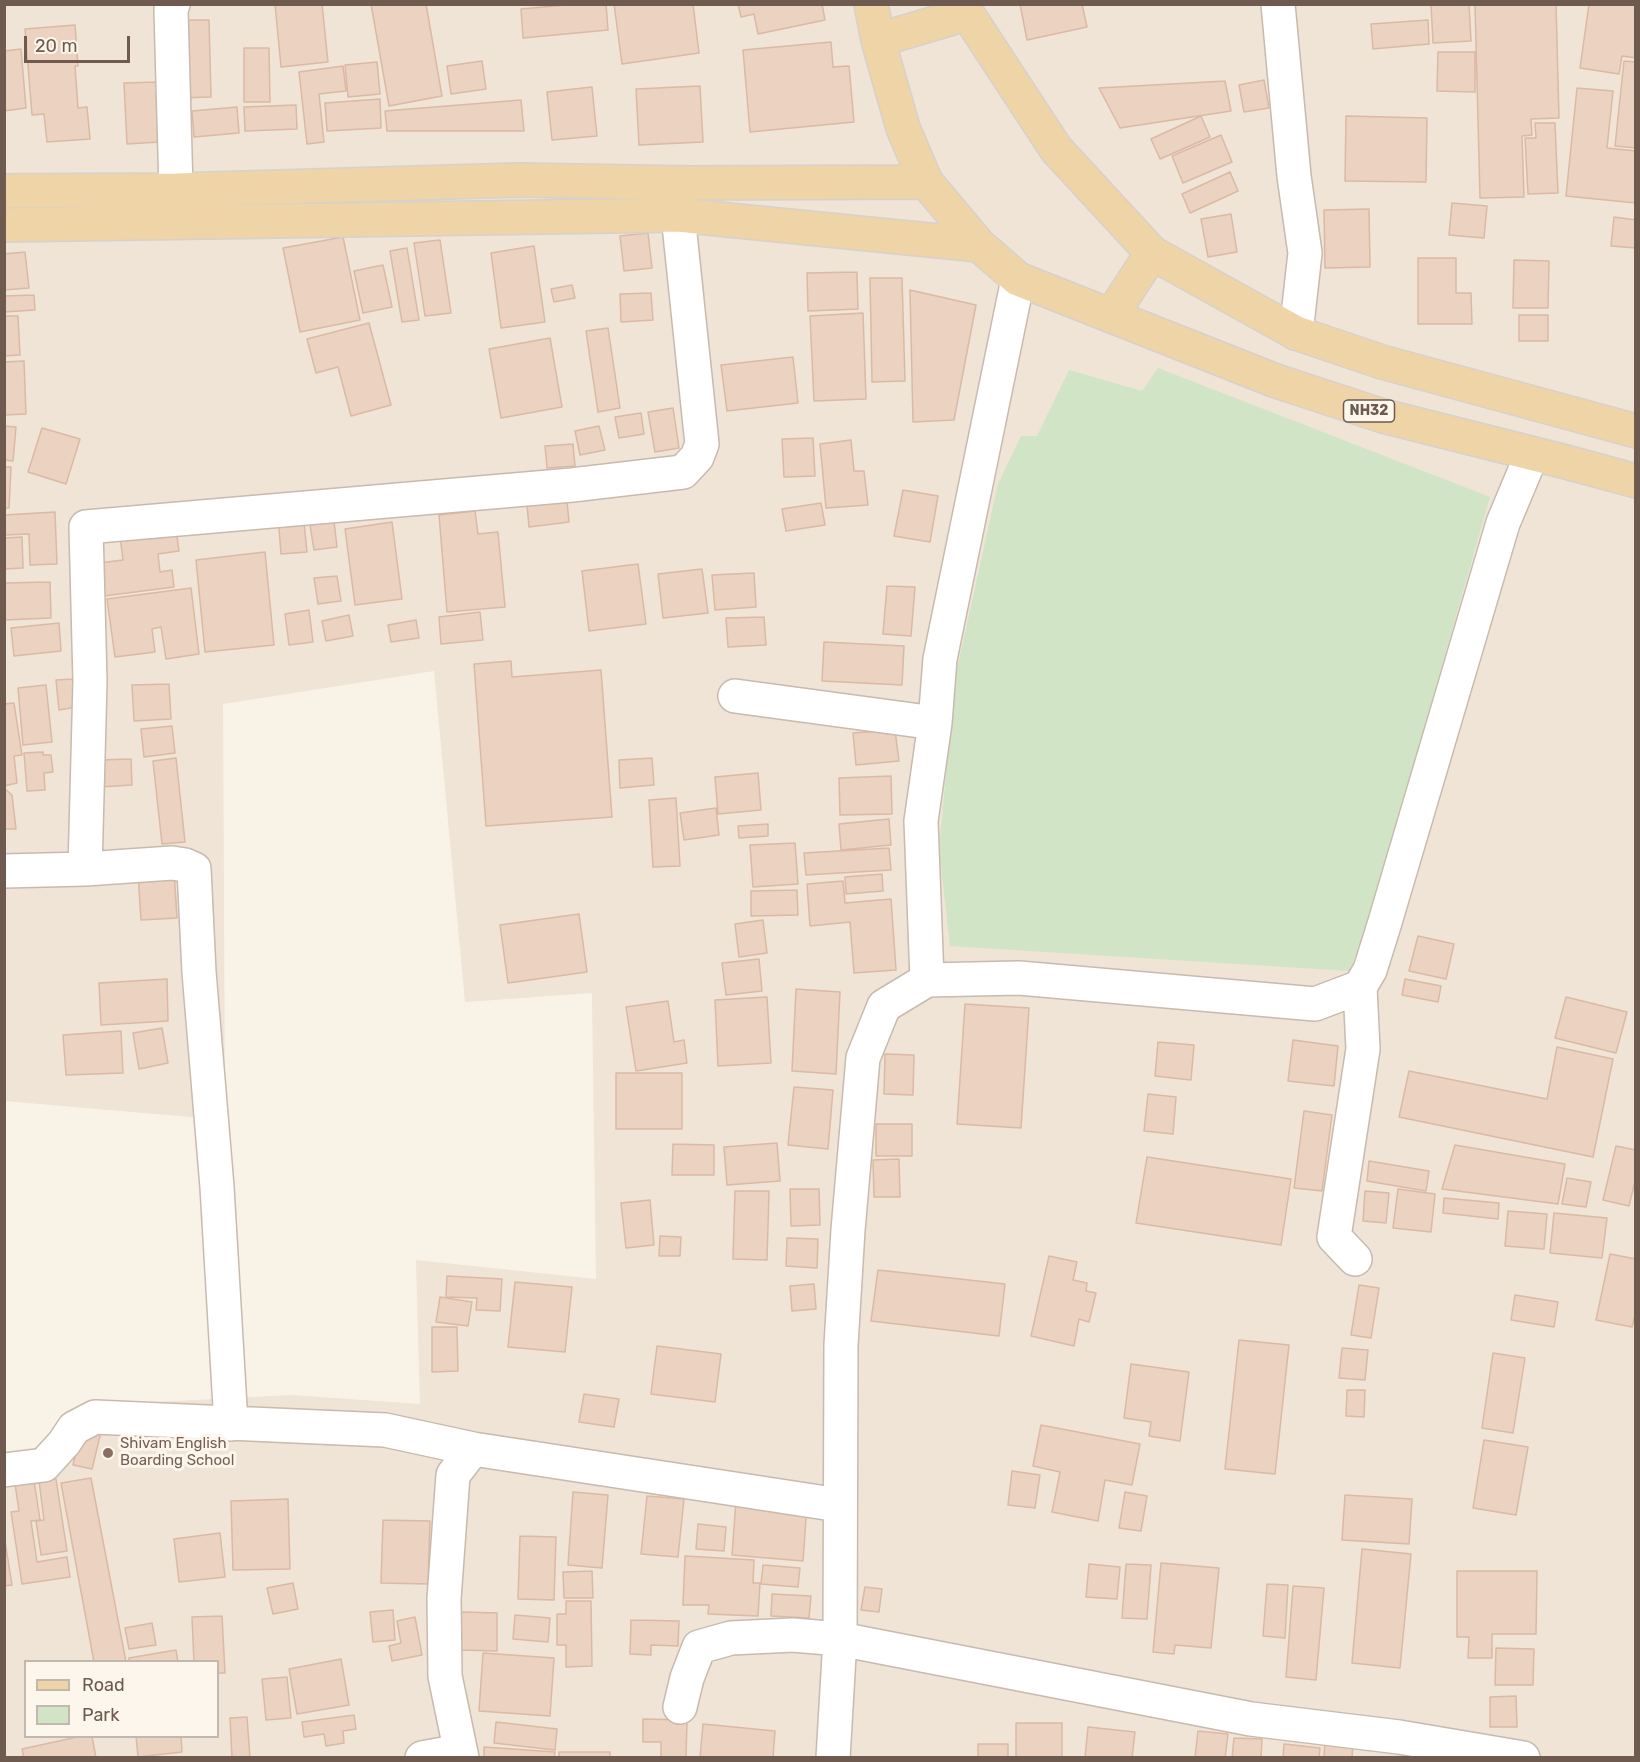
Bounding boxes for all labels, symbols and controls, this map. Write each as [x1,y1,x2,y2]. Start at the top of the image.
scale bar [27,24,134,62]
text: 20 m [35,35,77,57]
road number: NH32 [1344,400,1394,422]
place label: Shivam English Boarding School [120,1435,234,1470]
marker: Shivam English Boarding School [101,1446,115,1460]
legend [24,1660,219,1738]
text: Road [82,1674,125,1696]
text: Park [82,1704,119,1726]

